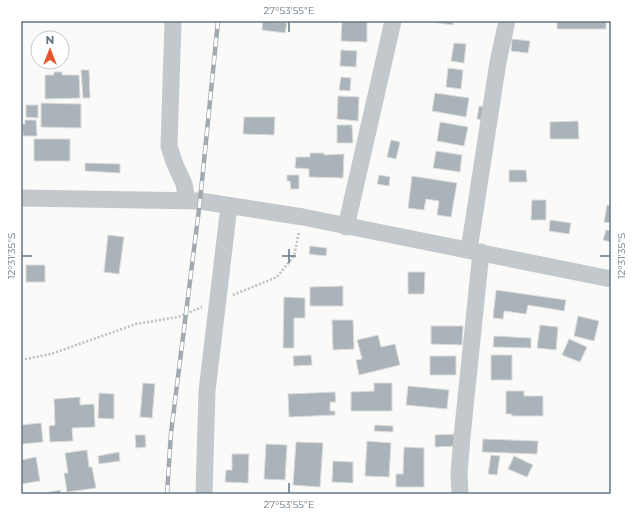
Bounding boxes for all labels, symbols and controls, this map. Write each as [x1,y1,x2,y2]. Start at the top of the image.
text: 27°53'55"E [264,4,315,17]
north arrow [30,30,70,70]
text: N [46,33,54,47]
text: 12°31'35"S [5,233,18,279]
text: 12°31'35"S [615,233,628,279]
text: 27°53'55"E [264,498,315,511]

